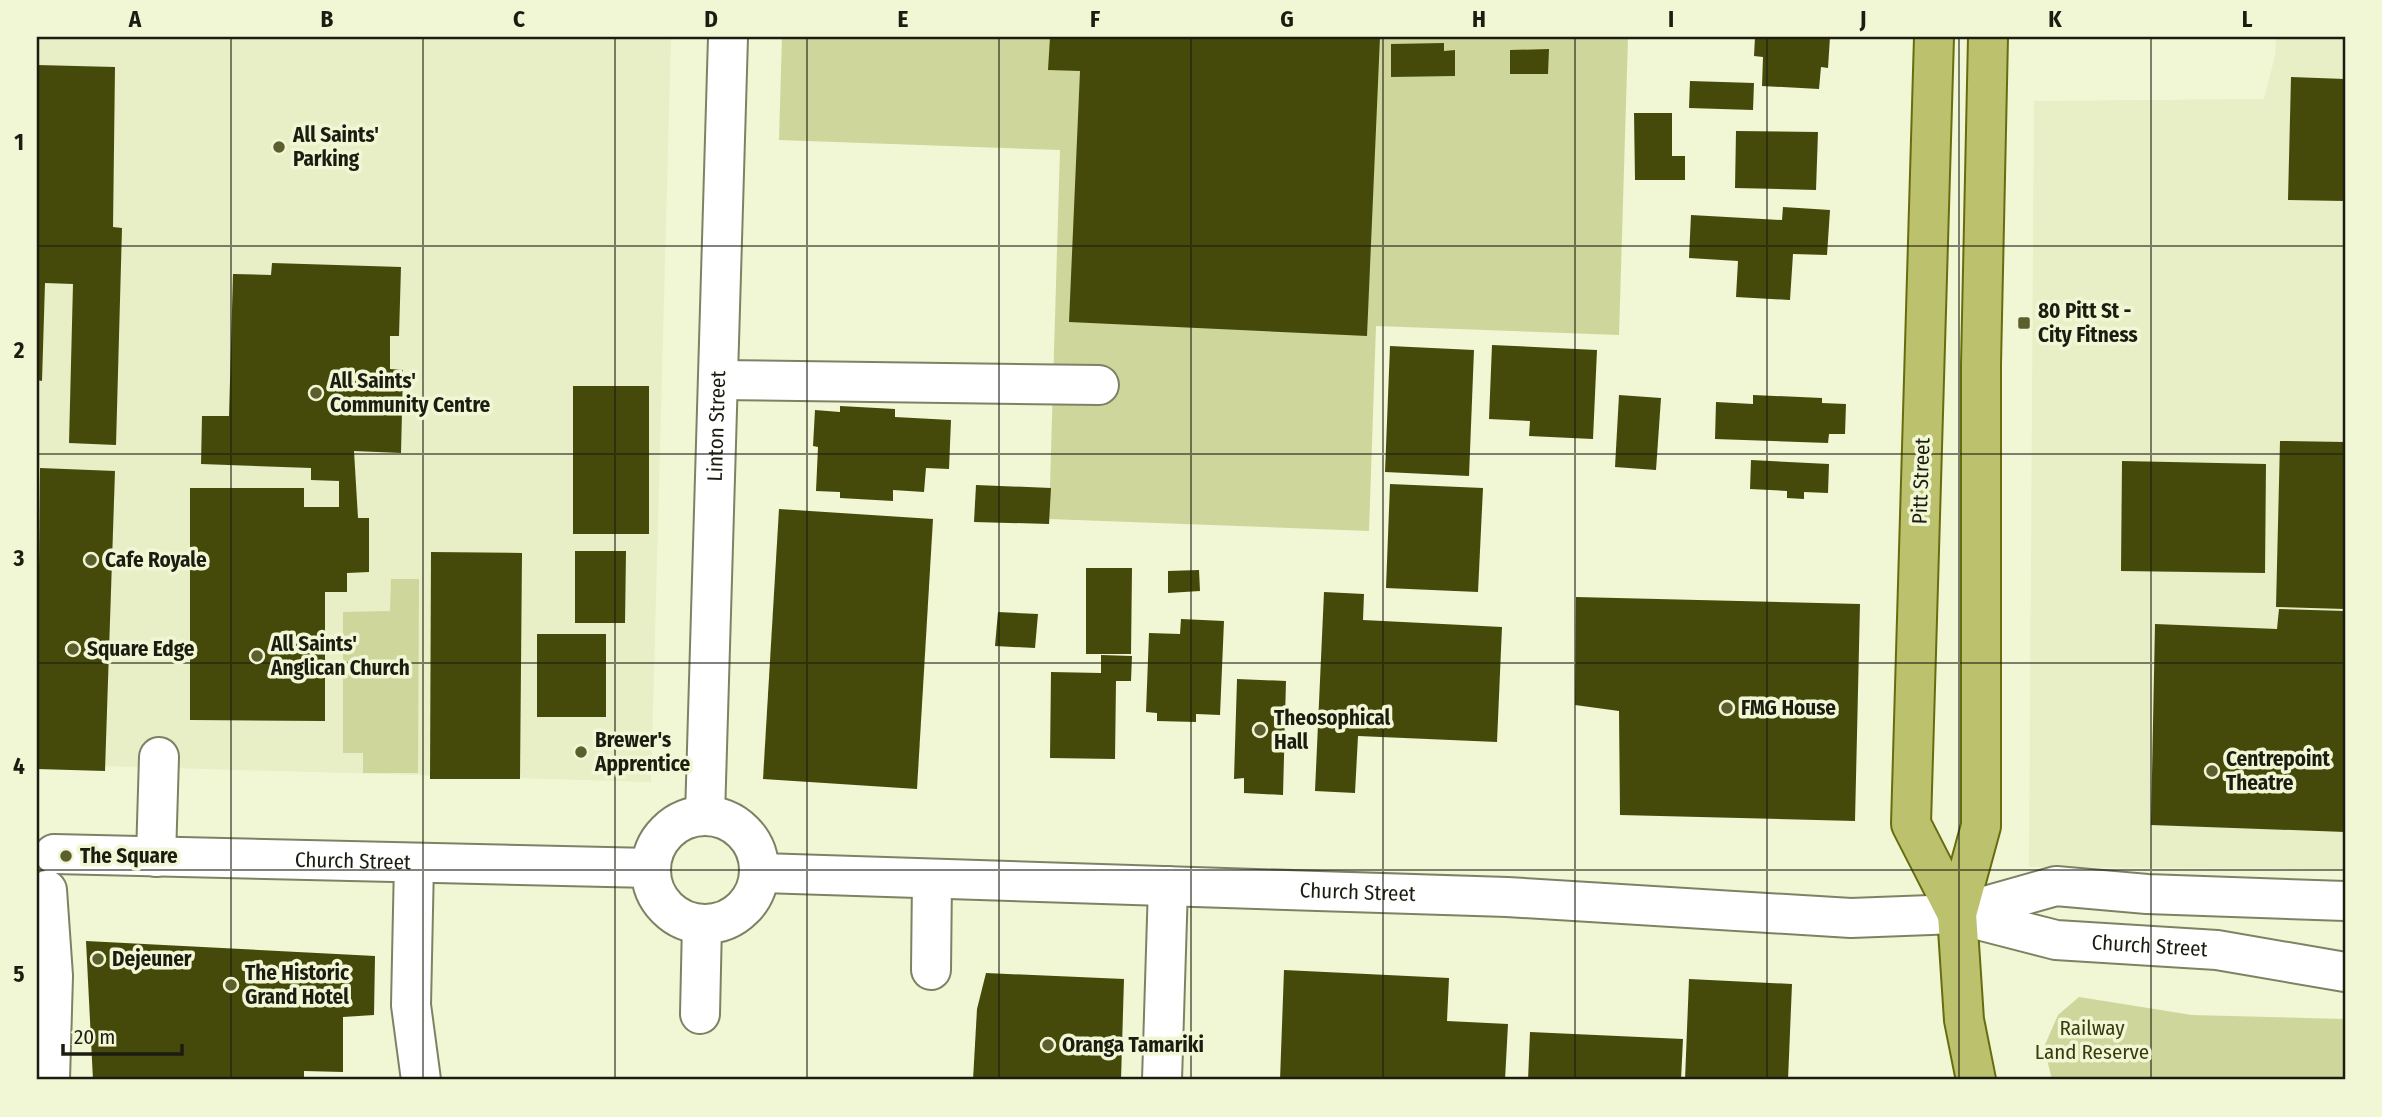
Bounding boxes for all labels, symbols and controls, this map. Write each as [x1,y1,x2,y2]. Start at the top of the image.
text: A [128,5,142,33]
text: B [321,5,334,33]
text: C [513,5,525,33]
text: D [704,5,718,33]
text: E [898,5,909,33]
text: F [1090,5,1100,33]
text: G [1280,5,1294,33]
text: H [1472,5,1486,33]
text: I [1668,5,1674,33]
text: J [1859,5,1866,33]
text: K [2048,5,2062,33]
text: L [2242,5,2253,33]
place label: All Saints' Parking [292,122,379,172]
text: 1 [14,128,24,156]
marker: All Saints' Parking [271,139,287,155]
place label: 80 Pitt St - City Fitness [2038,298,2138,348]
marker: 80 Pitt St - City Fitness [2016,315,2032,331]
text: 2 [13,336,25,364]
place label: All Saints' Community Centre [329,368,491,418]
street label: Linton Street [702,370,731,482]
marker: All Saints' Community Centre [308,385,324,401]
street label: Pitt Street [1906,437,1936,525]
text: 3 [13,544,25,572]
place label: Cafe Royale [105,547,207,573]
marker: Cafe Royale [83,552,99,568]
place label: All Saints' Anglican Church [270,631,410,681]
place label: Square Edge [87,636,195,662]
marker: Square Edge [65,641,81,657]
marker: All Saints' Anglican Church [249,648,265,664]
place label: FMG House [1741,695,1836,721]
marker: FMG House [1719,700,1735,716]
place label: Theosophical Hall [1274,705,1391,755]
marker: Theosophical Hall [1252,722,1268,738]
place label: Brewer's Apprentice [594,727,691,777]
marker: Brewer's Apprentice [573,744,589,760]
place label: Centrepoint Theatre [2226,746,2330,796]
text: 4 [13,752,25,780]
marker: Centrepoint Theatre [2204,763,2220,779]
place label: The Square [80,843,178,869]
street label: Church Street [295,847,411,875]
marker: The Square [58,848,74,864]
street label: Church Street [1299,877,1416,907]
street label: Church Street [2091,929,2208,962]
place label: Dejeuner [112,946,192,972]
marker: Dejeuner [90,951,106,967]
text: 5 [13,960,25,988]
place label: The Historic Grand Hotel [245,960,350,1010]
marker: The Historic Grand Hotel [223,977,239,993]
scale bar [63,1012,182,1056]
park label: Railway Land Reserve [2035,1015,2149,1065]
text: 20 m [74,1024,115,1050]
place label: Oranga Tamariki [1062,1032,1204,1058]
marker: Oranga Tamariki [1040,1037,1056,1053]

